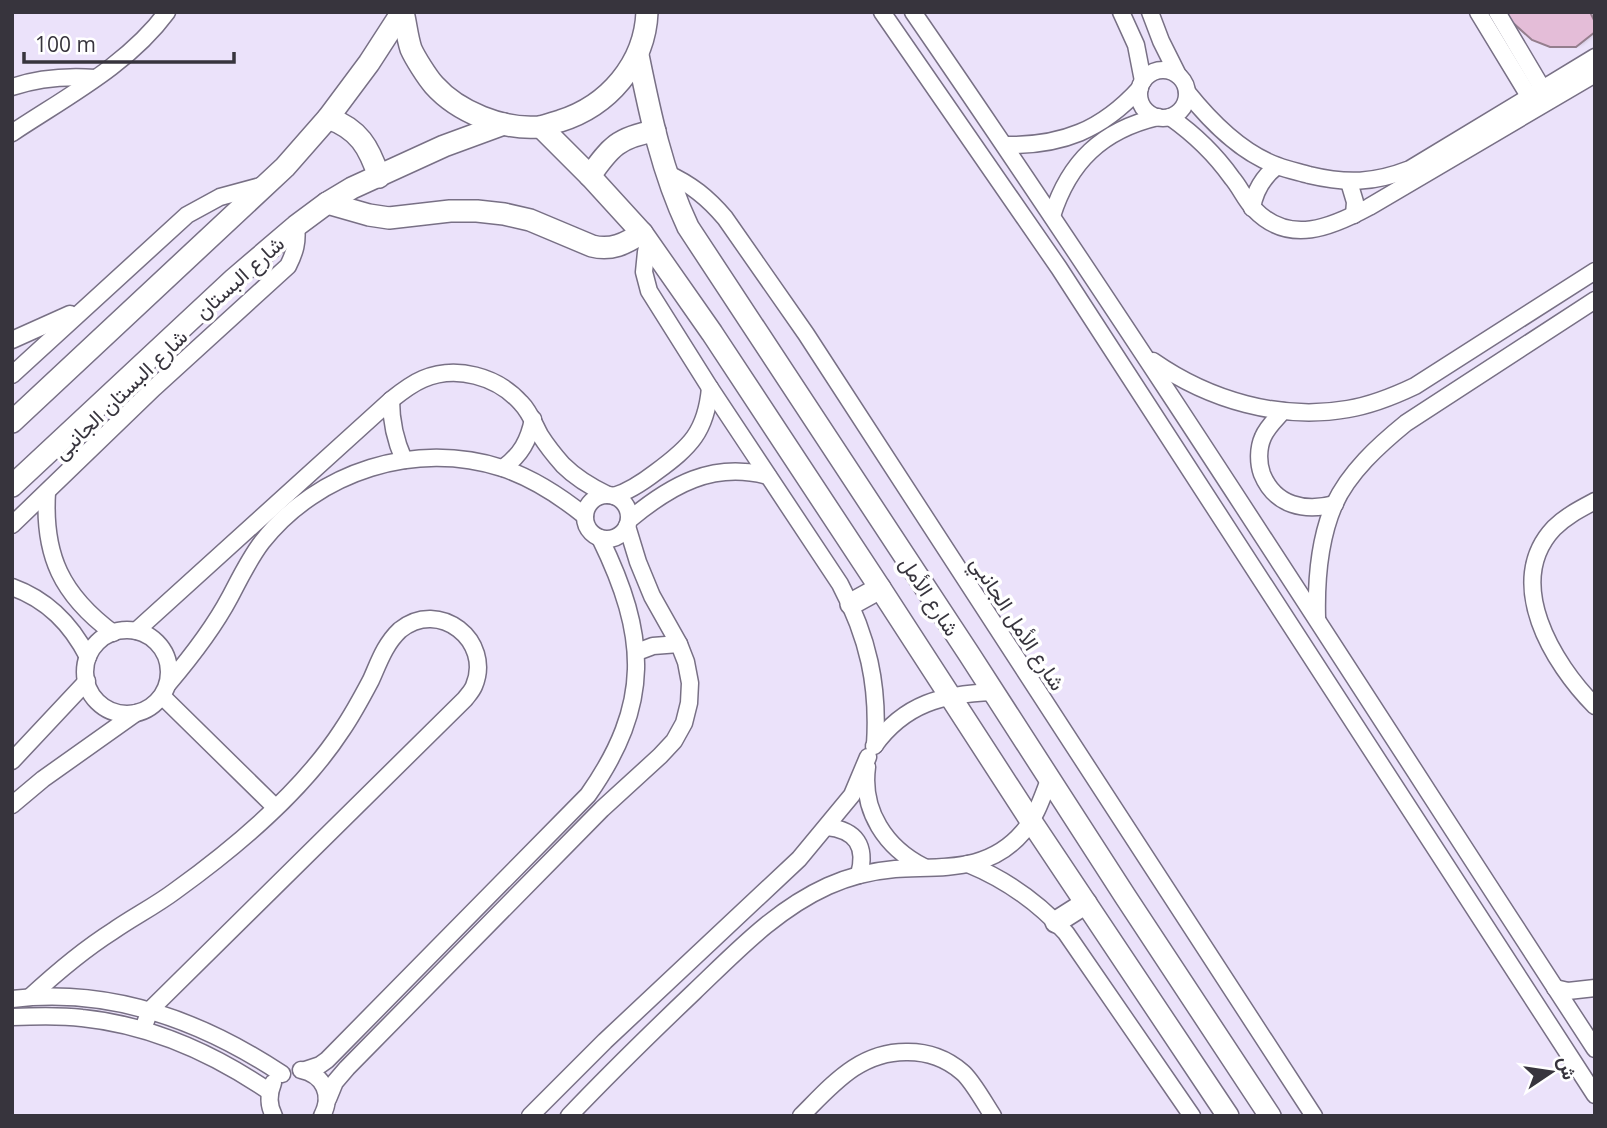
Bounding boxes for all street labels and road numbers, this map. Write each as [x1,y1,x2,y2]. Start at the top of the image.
street label: شارع البستان [188,229,290,325]
street label: شارع البستان الجانبى [47,323,194,466]
street label: شارع الأمل الجانبي [961,550,1072,698]
street label: شارع الأمل [893,551,966,642]

